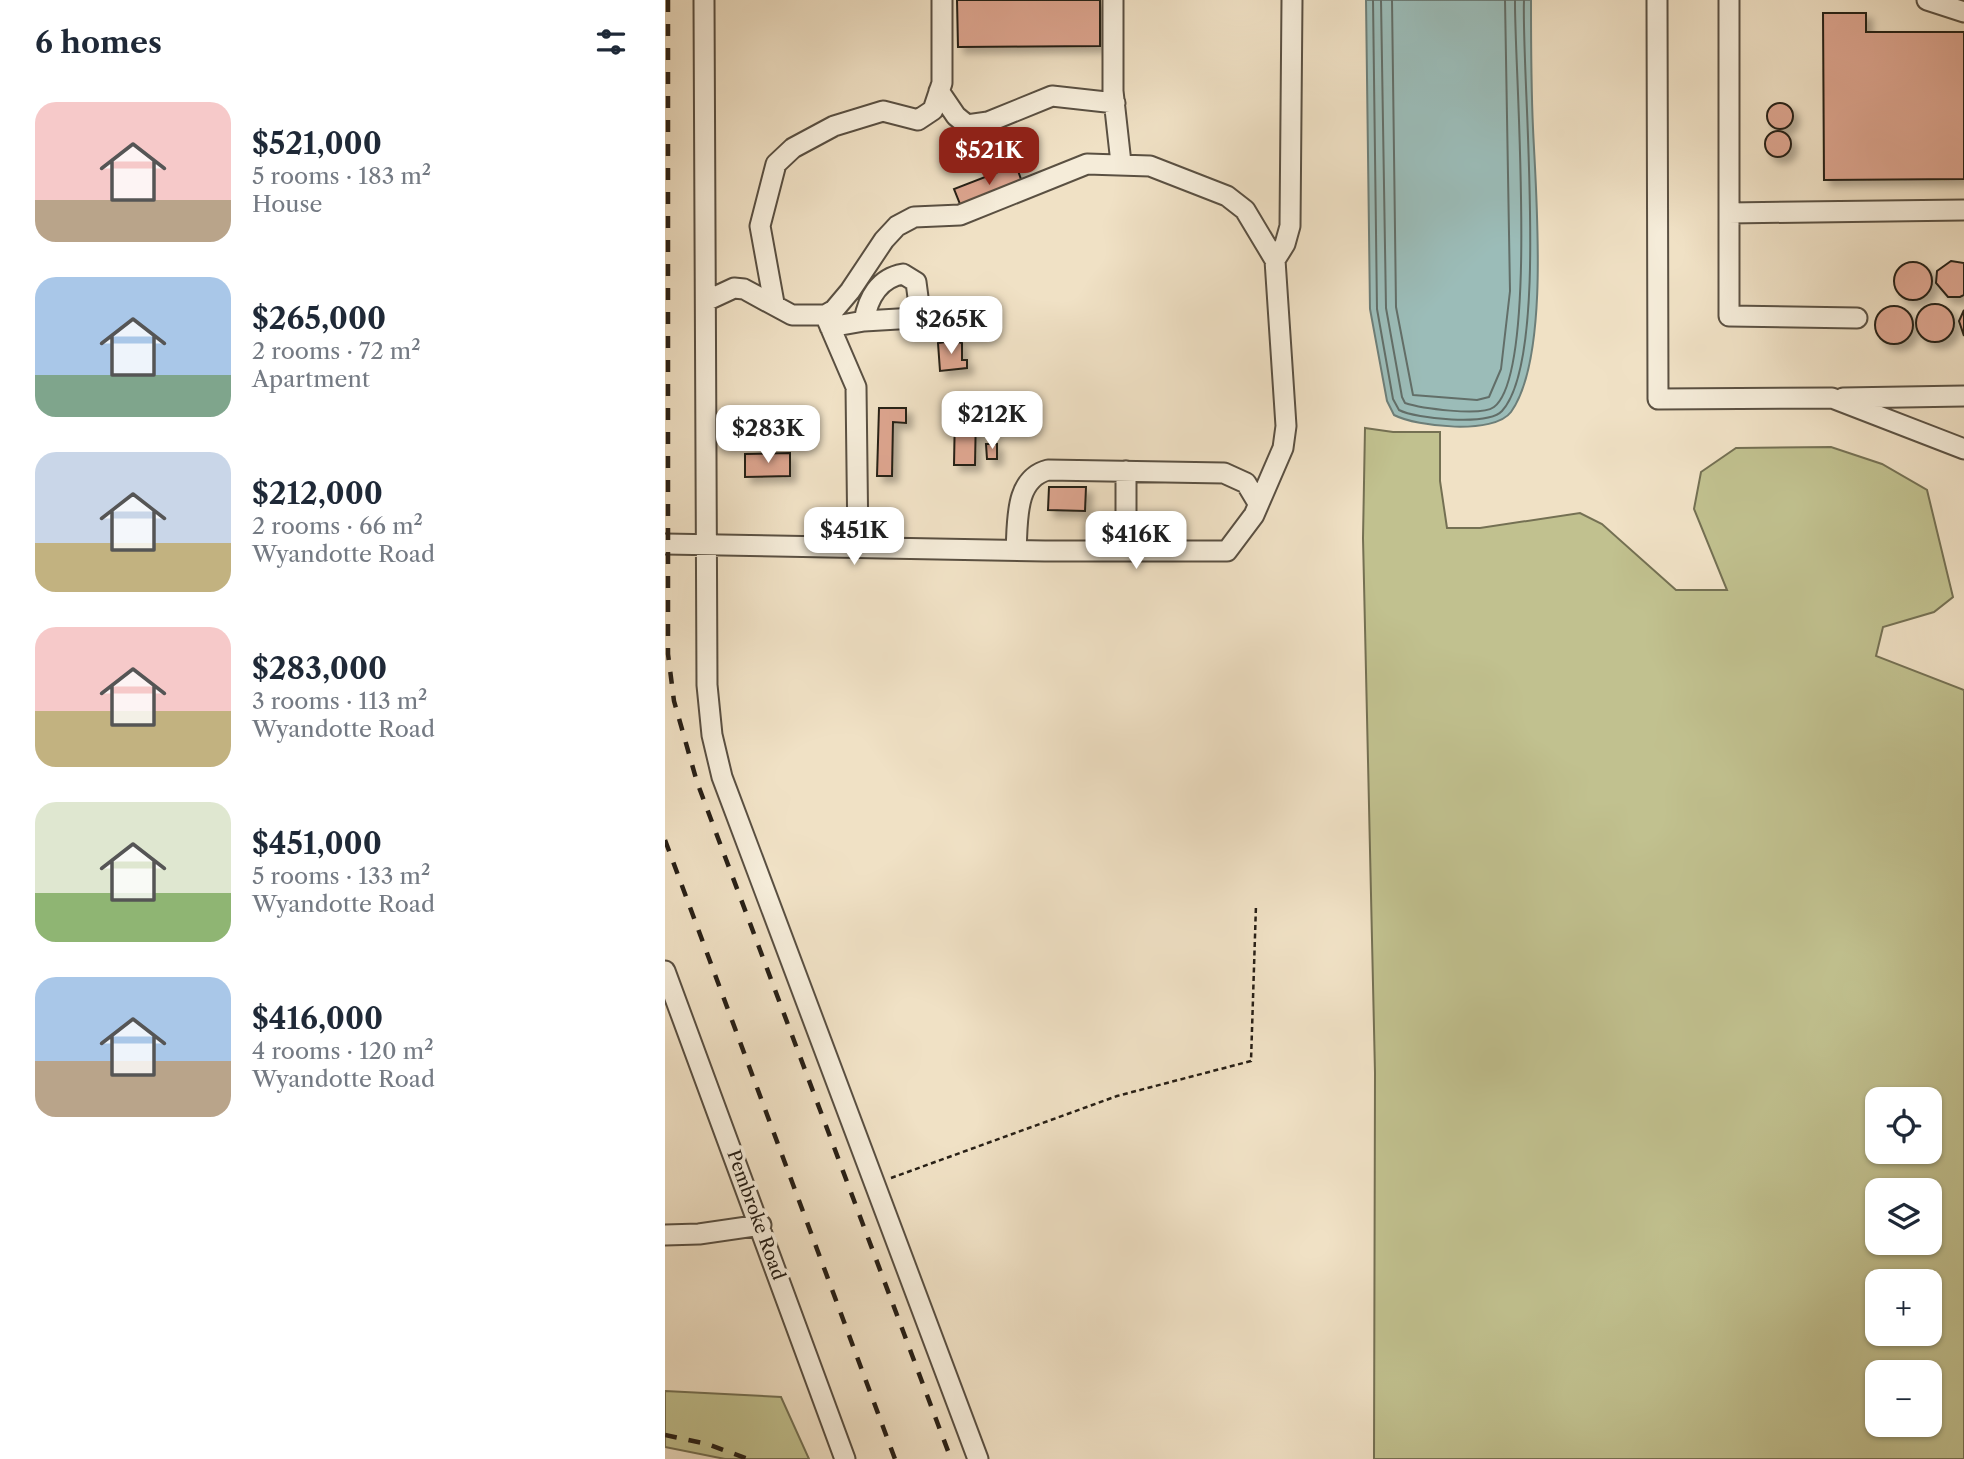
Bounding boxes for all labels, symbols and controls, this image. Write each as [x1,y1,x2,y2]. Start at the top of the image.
icon: filters [592,23,630,61]
text: 6 homes [35,24,162,61]
text: $521,000 [252,125,382,162]
pin: $521K [940,128,1038,187]
icon: home [91,130,175,214]
text: $521K [955,136,1023,164]
text: 5 rooms · 183 m² [252,162,431,190]
text: House [252,190,322,218]
pin: $265K [902,296,1000,356]
text: $265,000 [252,300,386,337]
icon: home [91,305,175,389]
text: $265K [915,305,987,333]
text: 2 rooms · 72 m² [252,337,421,365]
text: Apartment [252,365,370,393]
pin: $212K [943,392,1041,451]
text: $212K [958,400,1026,428]
pin: $283K [719,406,817,465]
text: $283K [732,414,804,442]
text: $212,000 [252,475,383,512]
icon: home [91,480,175,564]
pin: $451K [805,508,903,567]
text: 2 rooms · 66 m² [252,512,423,540]
pin: $416K [1087,512,1185,571]
text: $451K [820,516,888,544]
text: $416K [1102,520,1170,548]
text: Wyandotte Road [252,540,435,568]
text: $283,000 [252,650,387,687]
icon: home [91,655,175,739]
text: 3 rooms · 113 m² [252,687,428,715]
text: Wyandotte Road [252,715,435,743]
text: $451,000 [252,825,382,862]
icon: home [91,830,175,914]
text: 5 rooms · 133 m² [252,862,430,890]
text: Wyandotte Road [252,890,435,918]
text: $416,000 [252,1000,383,1037]
icon: home [91,1005,175,1089]
text: 4 rooms · 120 m² [252,1037,434,1065]
text: Wyandotte Road [252,1065,435,1093]
map controls [1865,1087,1942,1437]
button: locate [1865,1087,1942,1164]
street label: Pembroke Road [722,1147,790,1283]
button: layers [1865,1178,1942,1255]
button: + [1865,1269,1942,1346]
button: − [1865,1360,1942,1437]

